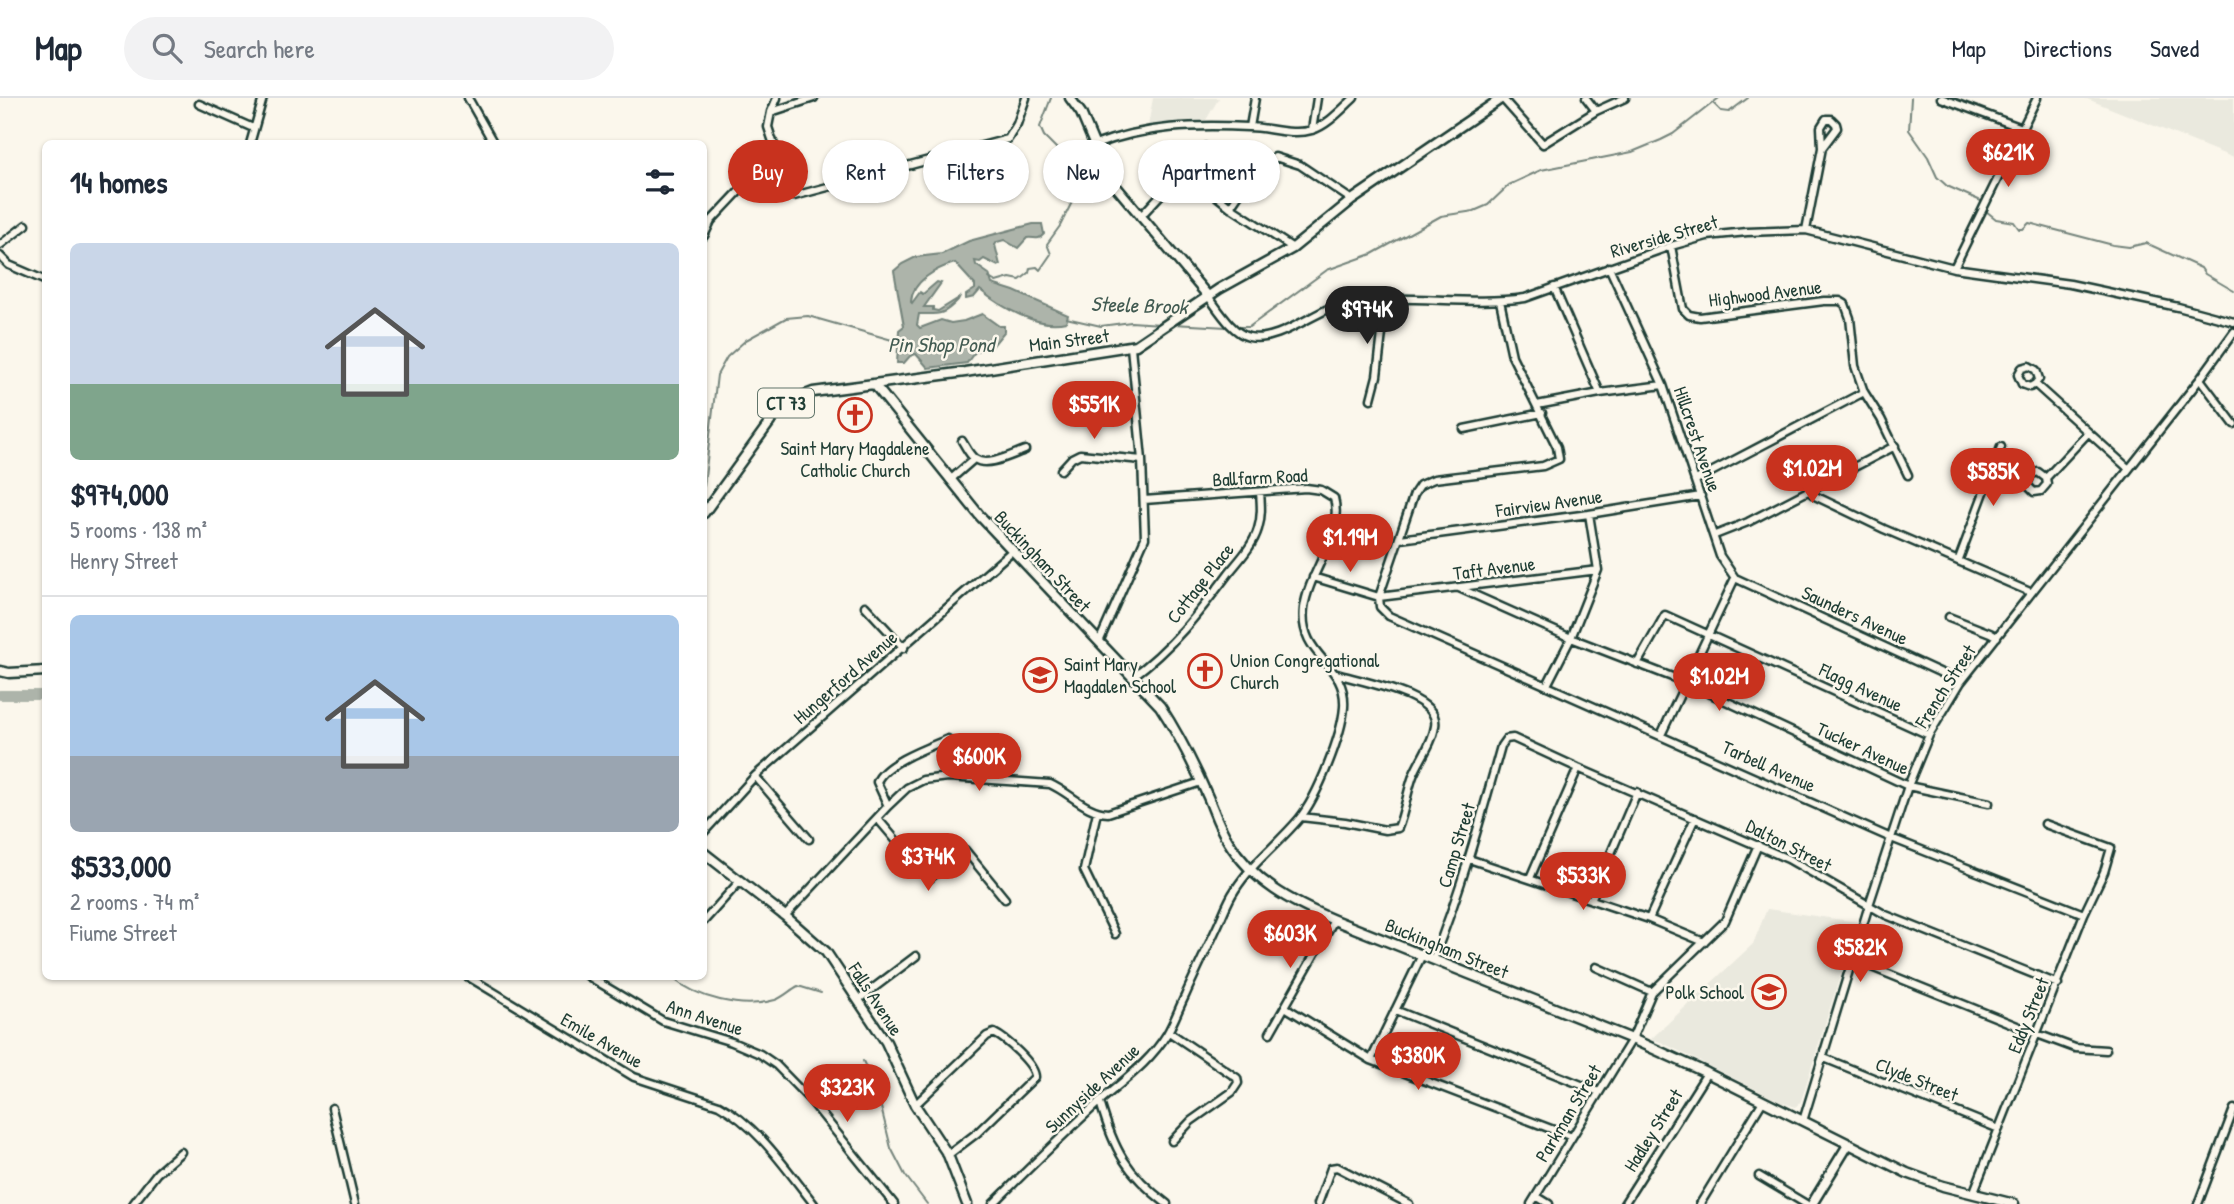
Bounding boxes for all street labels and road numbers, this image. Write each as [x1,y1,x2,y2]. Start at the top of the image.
street label: Riverside Street [1607,208,1721,264]
street label: Highwood Avenue [1707,273,1823,313]
street label: Main Street [1028,322,1111,358]
street label: Hillcrest Avenue [1668,383,1728,496]
road number: CT 73 [758,388,814,418]
street label: Ballfarm Road [1212,461,1309,492]
street label: Fairview Avenue [1493,483,1604,523]
street label: Buckingham Street [989,504,1097,618]
street label: Cottage Place [1160,537,1240,629]
street label: Taft Avenue [1452,550,1537,586]
street label: Saunders Avenue [1798,579,1913,651]
street label: Hungerford Avenue [787,624,903,730]
street label: French Street [1908,639,1982,734]
street label: Flagg Avenue [1814,656,1907,718]
street label: Tucker Avenue [1813,715,1914,781]
street label: Tarbell Avenue [1718,734,1820,798]
street label: Camp Street [1431,799,1481,891]
street label: Dalton Street [1742,812,1837,878]
street label: Buckingham Street [1382,911,1513,985]
street label: Falls Avenue [842,956,910,1041]
street label: Eddy Street [2001,973,2055,1057]
street label: Ann Avenue [663,992,747,1042]
street label: Emile Avenue [556,1006,648,1074]
street label: Sunnyside Avenue [1039,1037,1145,1139]
street label: Clyde Street [1872,1051,1963,1108]
street label: Parkman Street [1529,1059,1608,1167]
street label: Hadley Street [1617,1083,1689,1176]

